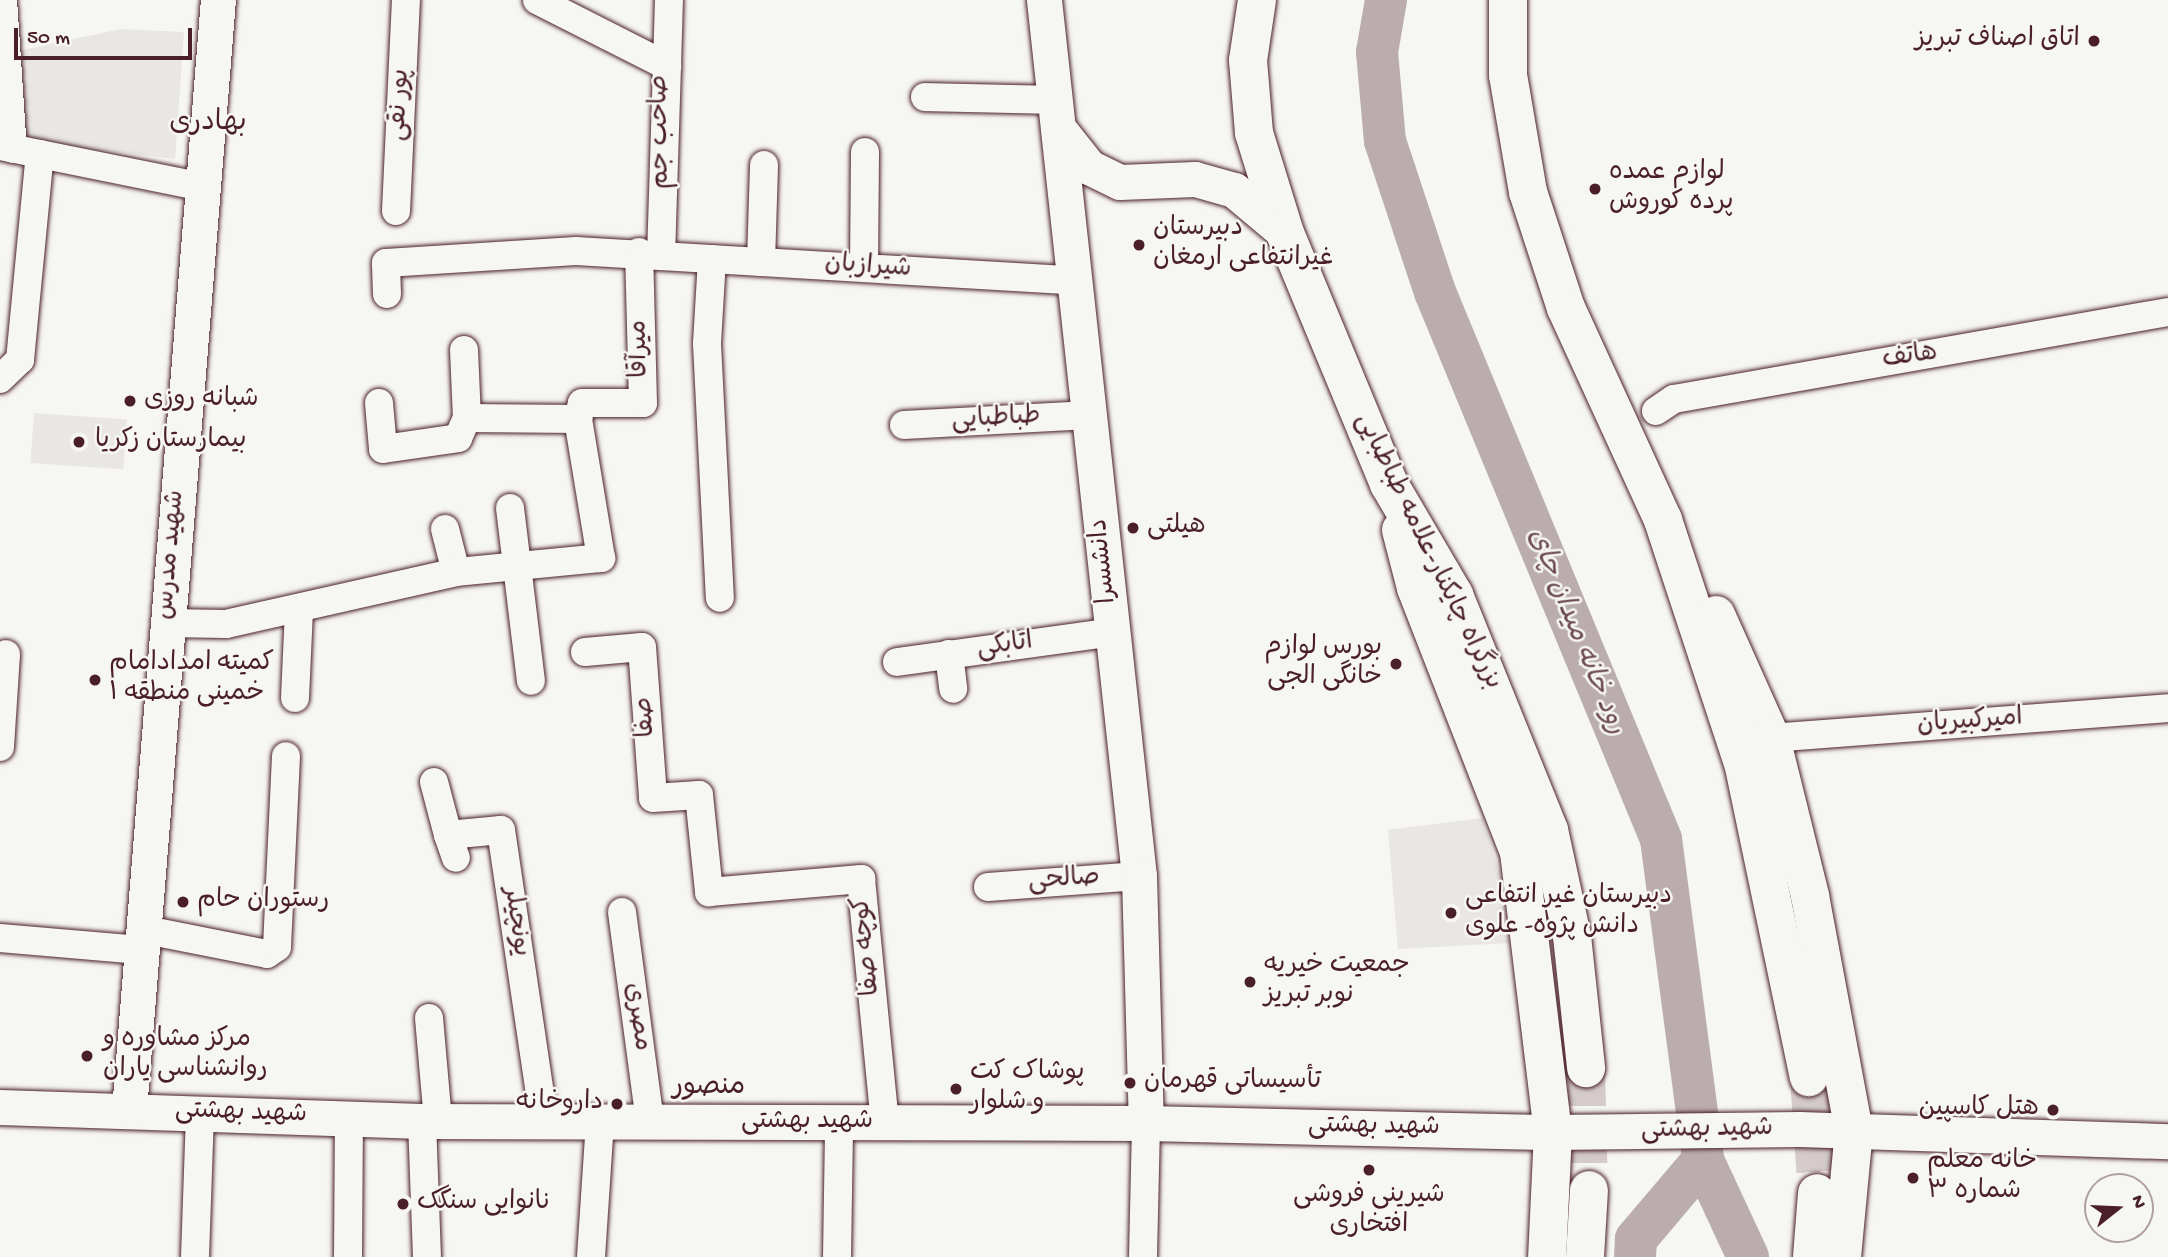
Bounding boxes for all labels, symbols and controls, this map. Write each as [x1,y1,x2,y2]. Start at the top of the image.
scale bar [18,14,196,58]
place label: اتاق اصناف تبریز [1915,25,2080,57]
text: 50 m [27,27,70,52]
marker: اتاق اصناف تبریز [2086,33,2102,49]
street label: پور نقی [384,68,418,142]
street label: صاحب جم [645,74,679,190]
district label: بهادری [169,107,247,141]
place label: لوازم عمده پرده کوروش [1609,158,1733,220]
marker: لوازم عمده پرده کوروش [1587,181,1603,197]
place label: دبیرستان غیرانتفاعی ارمغان [1153,214,1333,276]
marker: دبیرستان غیرانتفاعی ارمغان [1131,237,1147,253]
street label: شیرازبان [824,249,912,287]
street label: میرآقا [625,320,657,378]
street label: هاتف [1881,339,1939,377]
place label: شبانه روزی [144,385,259,417]
marker: شبانه روزی [122,393,138,409]
street label: طباطبایی [951,402,1041,438]
street label: بزرگراه چایکنار-علامه طباطبایی [1346,409,1508,695]
place label: بیمارستان زکریا [95,426,247,458]
marker: بیمارستان زکریا [69,432,89,452]
street label: شهید مدرس [151,489,193,621]
place label: هیلتی [1147,512,1206,544]
street label: دانشسرا [1085,517,1125,605]
marker: هیلتی [1125,520,1141,536]
water label: رود خانه میدان چای [1518,524,1632,740]
street label: اتابکی [975,628,1035,666]
place label: بورس لوازم خانگی الجی [1264,633,1382,694]
place label: کمیته امدادامام خمینی منطقه ۱ [109,649,274,710]
marker: بورس لوازم خانگی الجی [1388,656,1404,672]
marker: کمیته امدادامام خمینی منطقه ۱ [87,672,103,688]
street label: صفا [630,696,664,738]
street label: امیرکبیریان [1916,704,2024,742]
street label: صالحی [1027,863,1101,899]
place label: دبیرستان غیر انتفاعی دانش پژوه- علوی [1465,882,1672,944]
street label: یونچیلر [495,885,535,959]
place label: رستوران حام [197,886,329,918]
marker: رستوران حام [175,894,191,910]
street label: کوچه صفا [847,895,889,997]
marker: دبیرستان غیر انتفاعی دانش پژوه- علوی [1443,905,1459,921]
place label: جمعیت خیریه نوبر تبریز [1264,951,1410,1012]
marker: جمعیت خیریه نوبر تبریز [1242,974,1258,990]
street label: مصری [616,981,656,1053]
place label: مرکز مشاوره و روانشناسی یاران [103,1025,268,1086]
marker: مرکز مشاوره و روانشناسی یاران [77,1046,97,1066]
place label: پوشاک کت و شلوار [970,1058,1084,1120]
place label: تأسیساتی قهرمان [1144,1067,1321,1099]
district label: منصور [673,1071,745,1105]
marker: تأسیساتی قهرمان [1122,1075,1138,1091]
marker: پوشاک کت و شلوار [948,1081,964,1097]
place label: داروخانه [516,1088,603,1120]
place label: هتل کاسپین [1918,1094,2039,1126]
street label: شهید بهشتى [174,1096,308,1132]
marker: داروخانه [609,1096,625,1112]
marker: هتل کاسپین [2045,1102,2061,1118]
street label: شهید بهشتى [741,1107,873,1139]
street label: شهید بهشتى [1308,1111,1440,1145]
street label: شهید بهشتی [1641,1114,1773,1148]
place label: خانه معلم شماره ۳ [1927,1147,2037,1208]
marker: شیرینی فروشی افتخاری [1361,1162,1377,1178]
marker: خانه معلم شماره ۳ [1905,1170,1921,1186]
north arrow [2084,1173,2154,1243]
place label: شیرینی فروشی افتخاری [1293,1181,1445,1242]
place label: نانوایی سنگک [417,1188,551,1220]
text: N [2125,1193,2150,1211]
marker: نانوایی سنگک [395,1196,411,1212]

